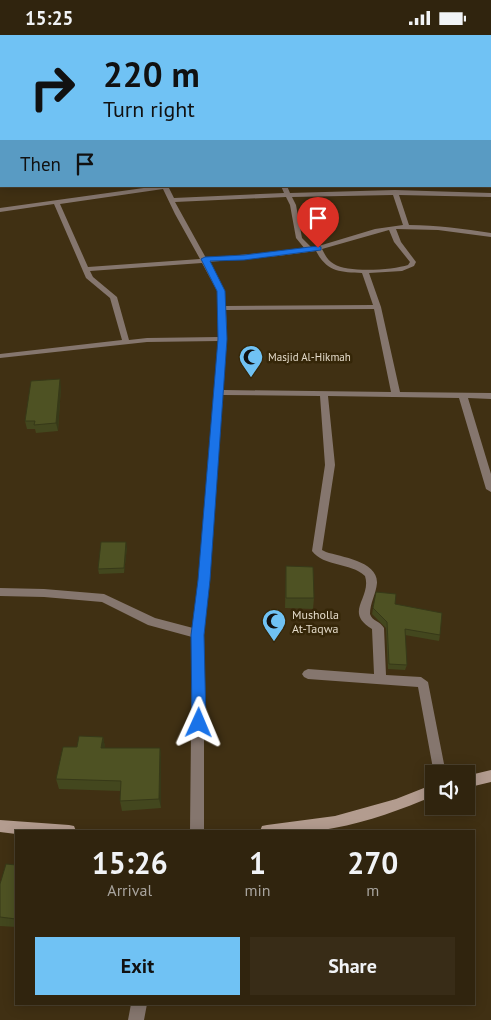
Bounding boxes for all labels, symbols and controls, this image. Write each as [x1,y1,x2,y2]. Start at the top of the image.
text: 15:25 [25,6,73,30]
text: 220 m [103,51,200,97]
icon: right [20,55,85,120]
text: Turn right [103,95,195,123]
icon: arrive [71,150,99,178]
text: Then [20,152,61,176]
pin [297,197,339,248]
icon: arrive [304,204,332,232]
mosque icon: Masjid Al-Hikmah [238,344,264,378]
place label: Masjid Al-Hikmah [268,350,351,364]
place label: Musholla At-Taqwa [292,607,339,636]
mosque icon: Musholla At-Taqwa [261,608,287,642]
position arrow [172,696,224,748]
map controls [425,765,475,815]
button: sound [425,765,475,815]
text: 15:26 [92,843,168,882]
text: 1 [249,843,266,882]
text: 270 [347,843,398,882]
text: Arrival [107,880,152,900]
text: min [245,880,271,900]
text: m [366,880,379,900]
button: Exit [35,937,240,995]
button: Share [250,937,455,995]

